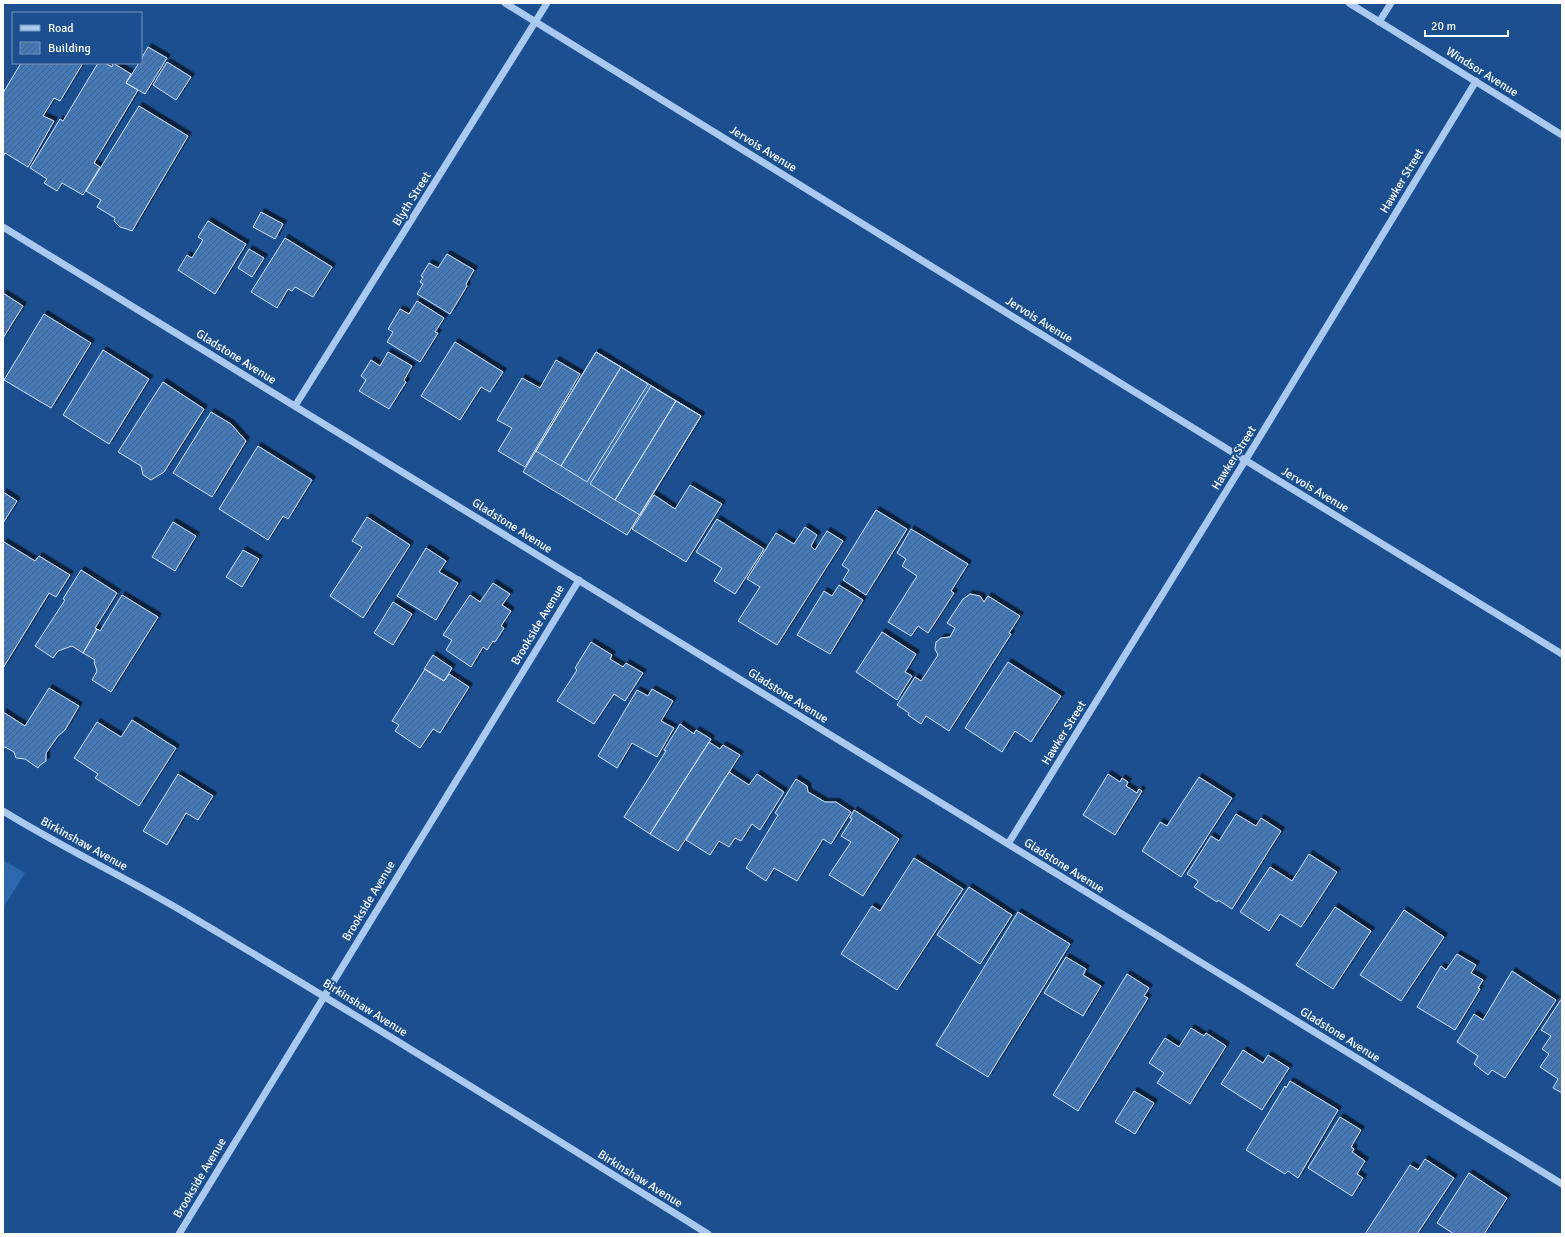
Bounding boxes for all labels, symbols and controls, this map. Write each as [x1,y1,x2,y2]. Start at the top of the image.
legend [12,12,142,64]
scale bar [1425,12,1508,38]
text: 20 m [1431,19,1456,34]
text: Road [48,21,74,36]
text: Building [48,41,91,56]
street label: Windsor Avenue [1443,44,1521,100]
street label: Jervois Avenue [727,122,799,176]
street label: Hawker Street [1377,146,1427,216]
street label: Blyth Street [389,169,435,229]
street label: Jervois Avenue [1003,293,1075,347]
street label: Gladstone Avenue [193,326,279,388]
street label: Hawker Street [1208,423,1260,493]
street label: Jervois Avenue [1278,464,1352,516]
street label: Gladstone Avenue [469,495,555,557]
street label: Brookside Avenue [508,582,568,668]
street label: Gladstone Avenue [745,665,831,727]
street label: Hawker Street [1038,698,1090,768]
street label: Birkinshaw Avenue [38,814,130,874]
street label: Gladstone Avenue [1021,835,1107,897]
street label: Brookside Avenue [339,858,399,944]
street label: Birkinshaw Avenue [320,976,410,1040]
street label: Gladstone Avenue [1297,1004,1383,1066]
street label: Brookside Avenue [170,1135,230,1221]
street label: Birkinshaw Avenue [595,1147,685,1211]

